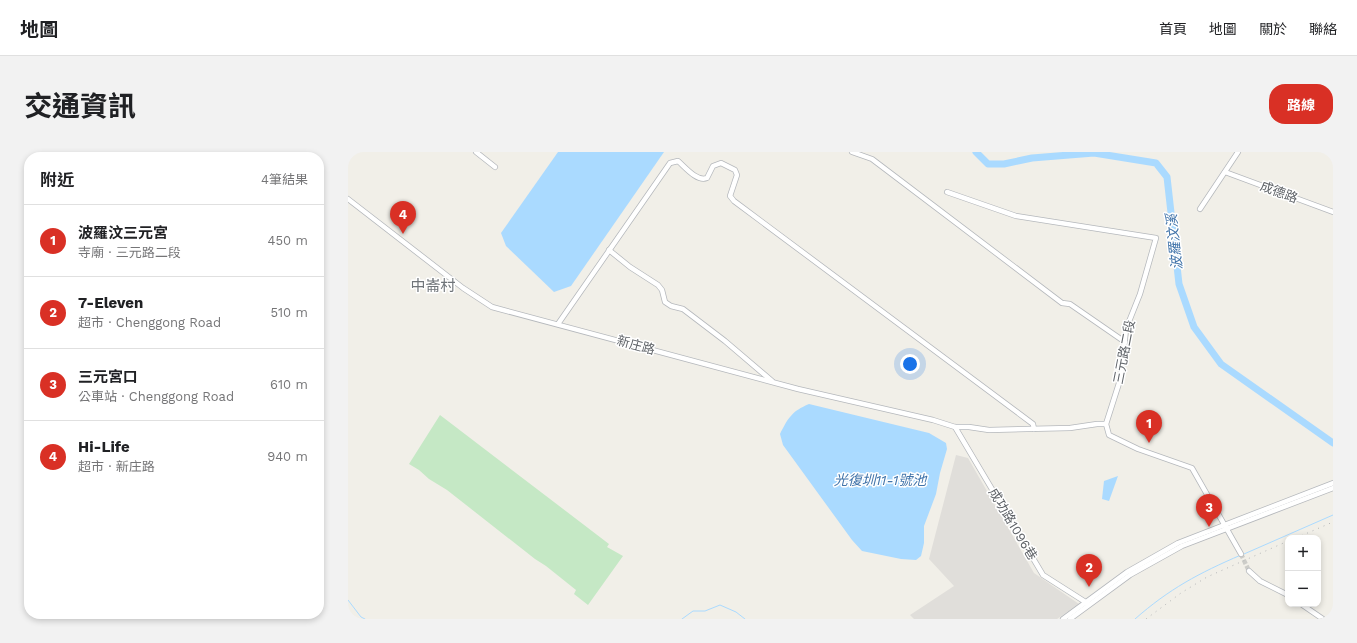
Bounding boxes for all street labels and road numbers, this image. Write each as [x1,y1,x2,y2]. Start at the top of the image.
street label: 成德路 [1258,178,1300,206]
street label: 三元路二段 [1110,319,1138,385]
street label: 新庄路 [615,333,657,357]
street label: 成功路1096巷 [986,485,1040,563]

